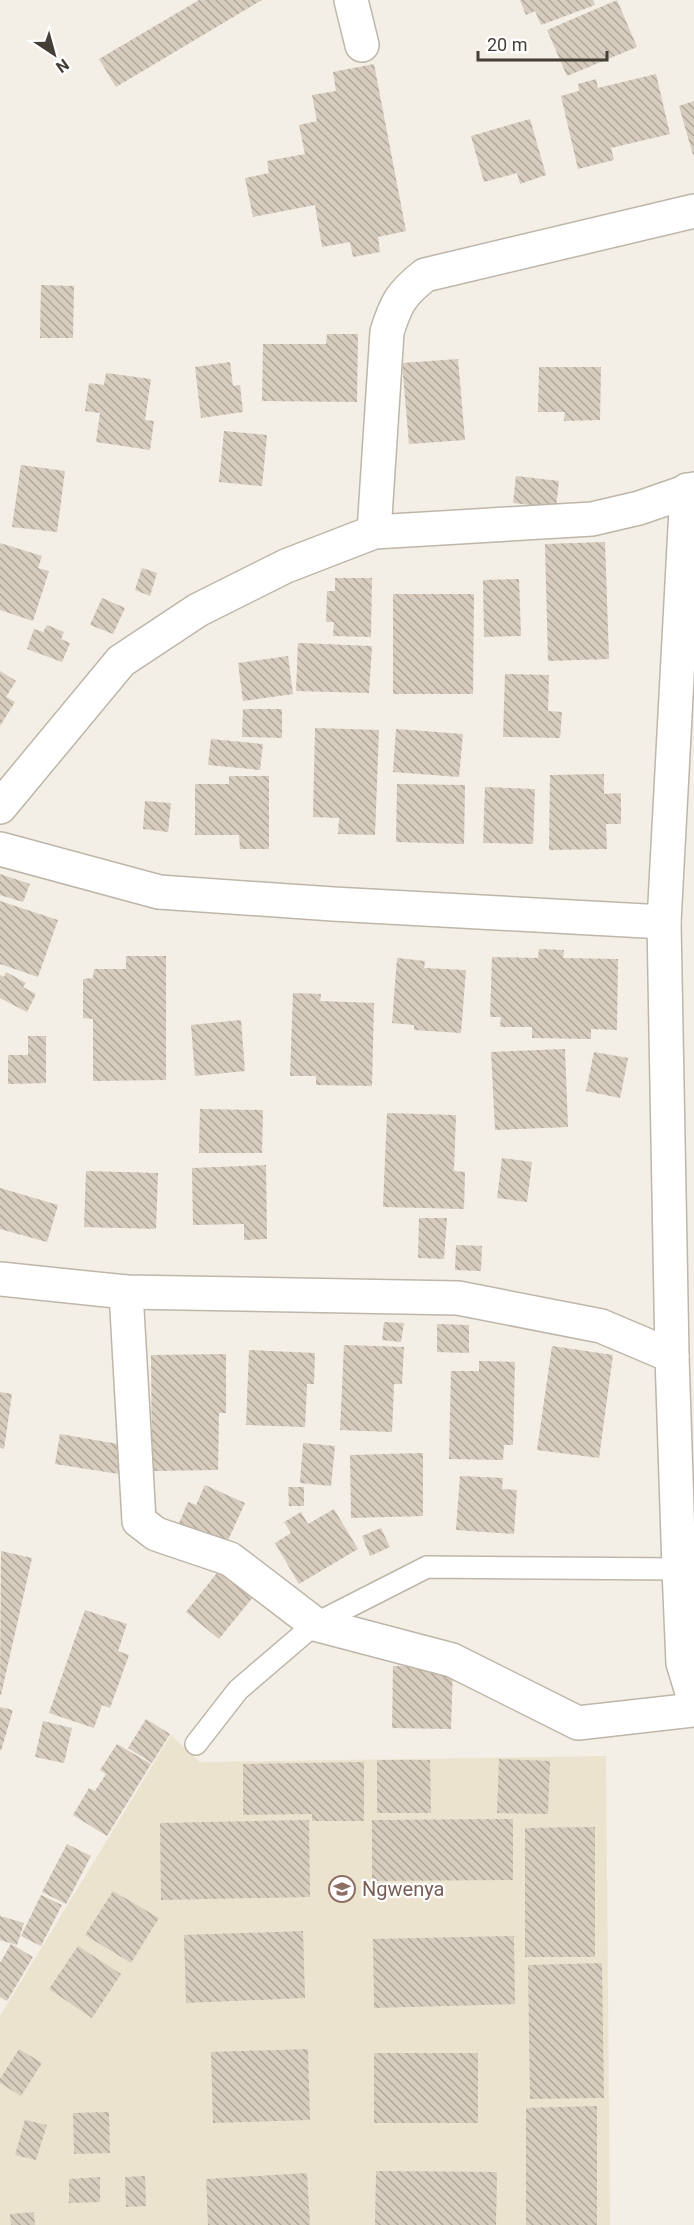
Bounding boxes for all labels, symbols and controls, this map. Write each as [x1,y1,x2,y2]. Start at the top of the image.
north arrow [24,24,84,84]
scale bar [478,24,607,62]
text: 20 m [487,34,527,55]
text: N [52,55,73,77]
school or university icon: Ngwenya [327,1874,357,1904]
place label: Ngwenya [362,1877,444,1901]

